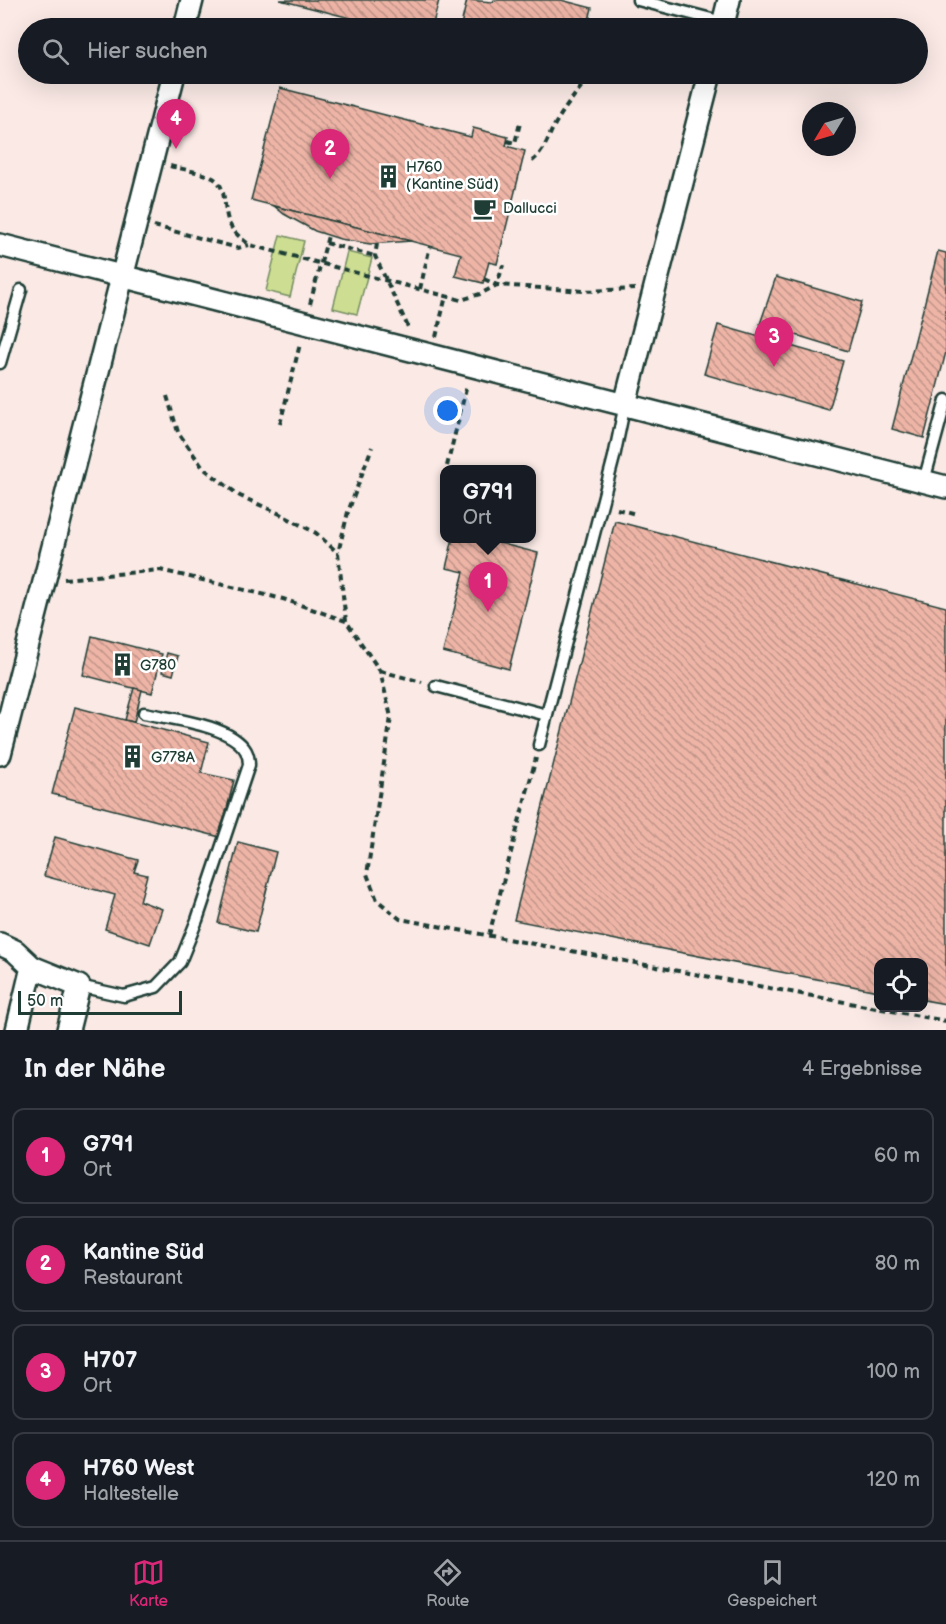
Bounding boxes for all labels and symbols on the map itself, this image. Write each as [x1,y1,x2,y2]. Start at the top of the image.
pin: 4 [156,100,195,149]
north arrow [802,102,856,156]
pin: 2 [310,130,350,179]
place label: H760 (Kantine Süd) [406,158,499,194]
building icon: H760 (Kantine Süd) [375,163,401,189]
cafe icon: Dallucci [472,195,498,221]
place label: Dallucci [503,199,557,218]
pin: 3 [754,318,794,367]
your location [433,396,462,425]
pin: 1 [468,562,508,612]
building icon: G780 [109,652,135,678]
place label: G780 [140,656,176,675]
building icon: G778A [120,744,146,770]
place label: G778A [151,748,196,767]
scale bar [18,988,182,1016]

